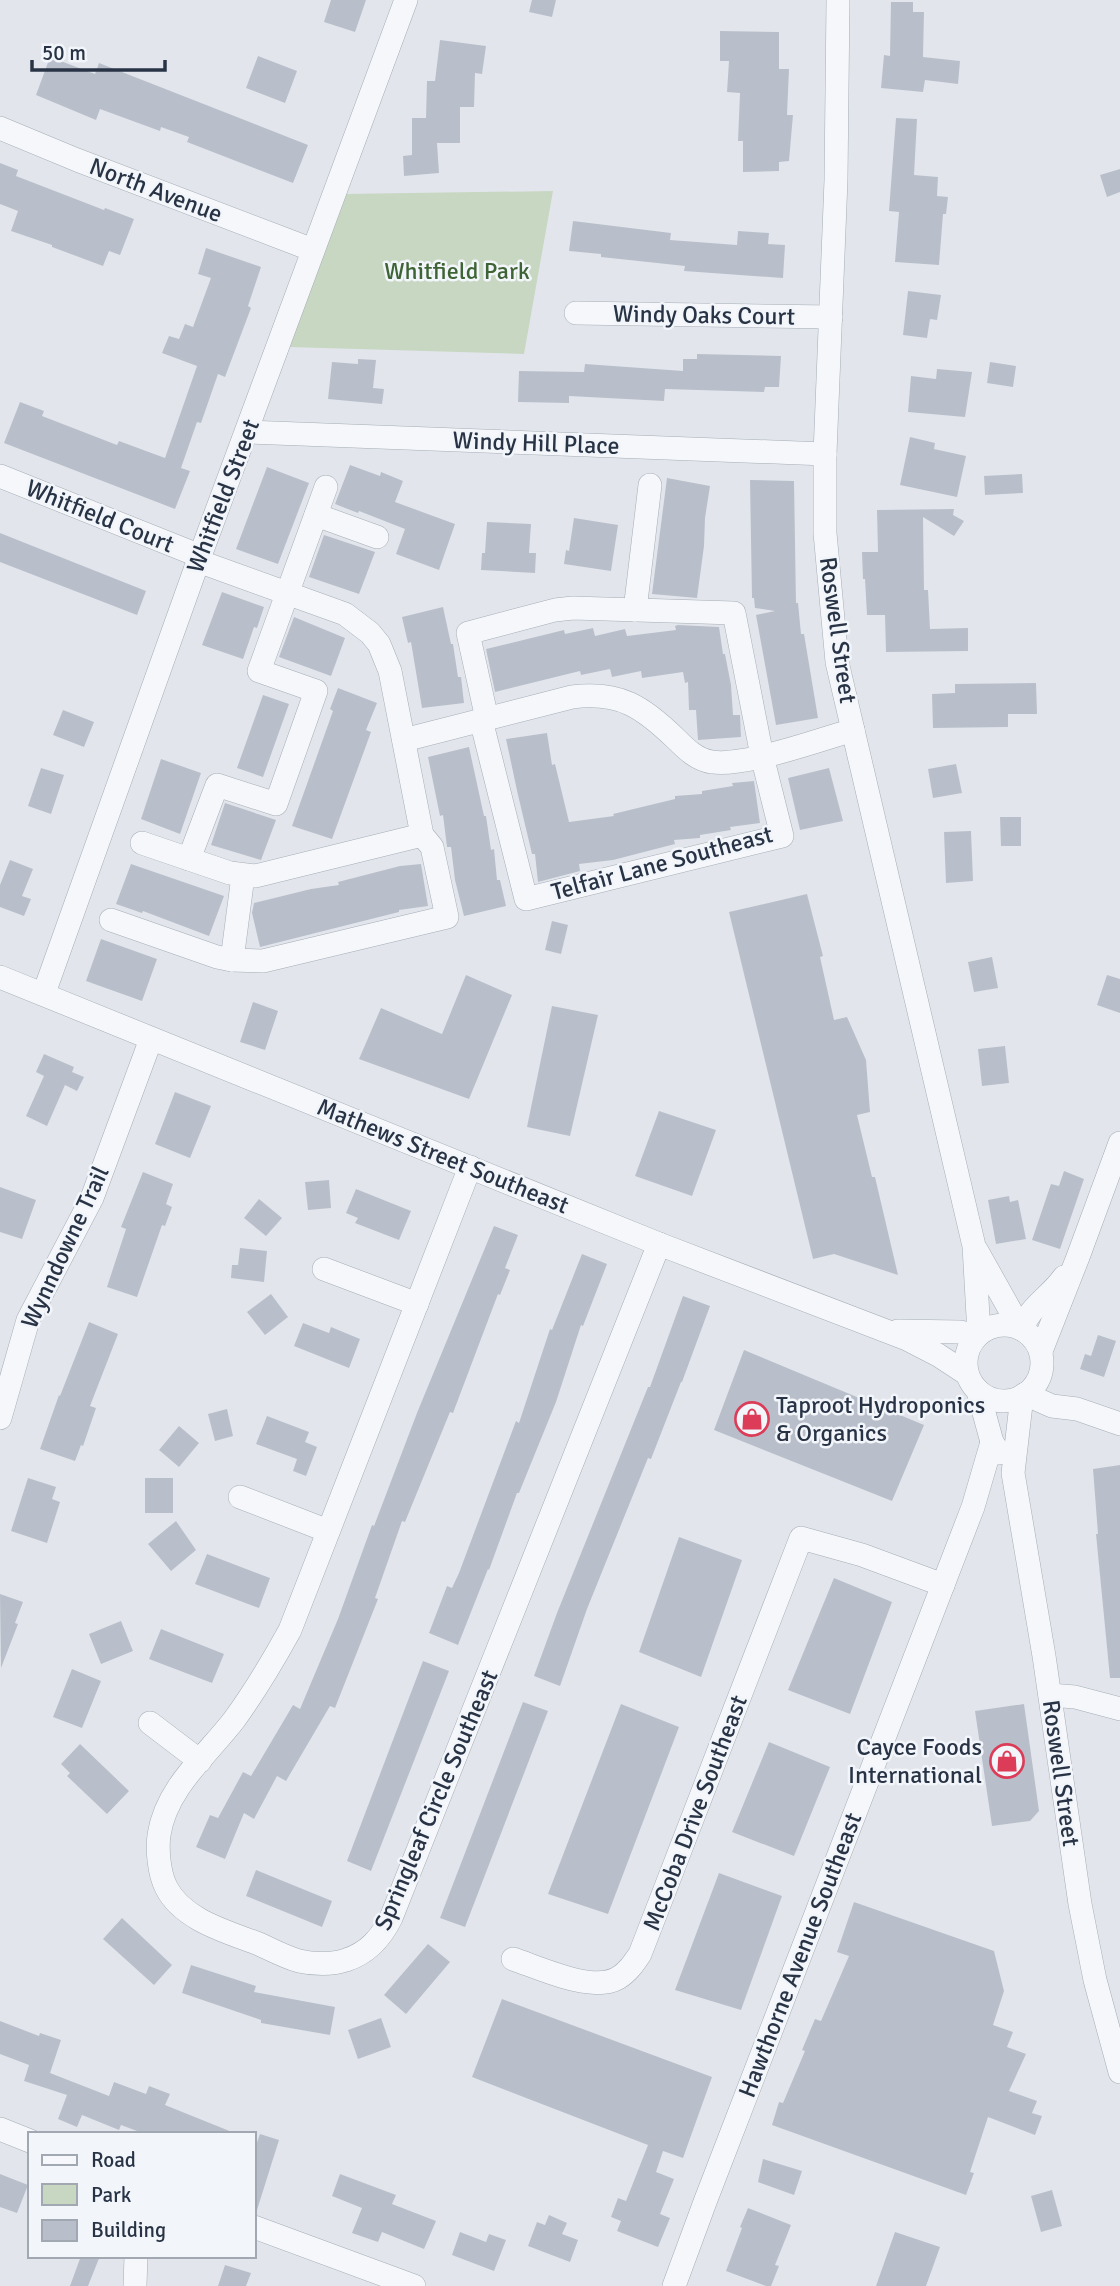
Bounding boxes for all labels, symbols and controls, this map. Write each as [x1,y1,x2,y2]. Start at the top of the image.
scale bar [32,28,164,72]
text: 50 m [42,40,86,66]
street label: North Avenue [85,151,227,229]
park label: Whitfield Park [384,256,530,286]
street label: Windy Oaks Court [613,298,795,332]
street label: Whitfield Street [180,415,266,577]
street label: Windy Hill Place [452,425,620,461]
street label: Whitfield Court [22,473,178,559]
street label: Roswell Street [813,555,863,705]
street label: Telfair Lane Southeast [548,819,776,907]
street label: Mathews Street Southeast [313,1092,573,1220]
street label: Wynndowne Trail [14,1161,116,1333]
place label: Taproot Hydroponics & Organics [776,1390,985,1448]
shop icon: Taproot Hydroponics & Organics [733,1400,771,1438]
street label: Springleaf Circle Southeast [367,1665,505,1935]
street label: McCoba Drive Southeast [636,1691,754,1935]
street label: Roswell Street [1036,1698,1086,1848]
place label: Cayce Foods International [848,1732,982,1790]
shop icon: Cayce Foods International [988,1742,1026,1780]
street label: Hawthorne Avenue Southeast [732,1808,868,2102]
legend [28,2132,256,2258]
text: Road [91,2147,136,2173]
text: Park [91,2182,132,2208]
text: Building [91,2217,166,2243]

